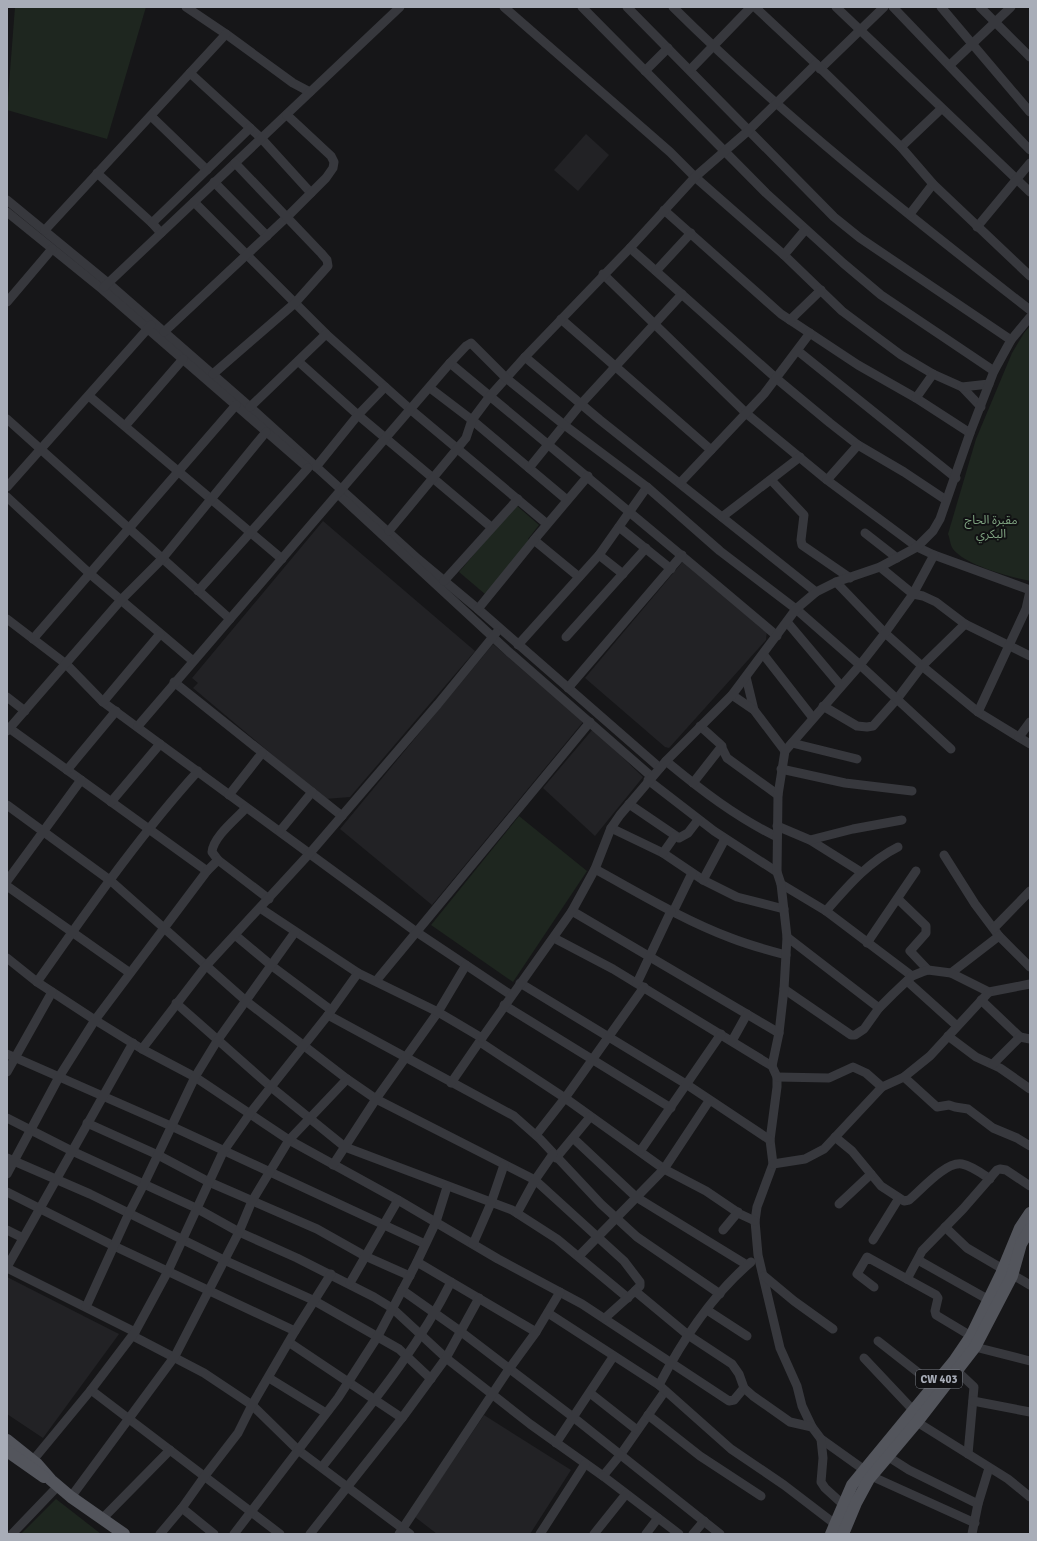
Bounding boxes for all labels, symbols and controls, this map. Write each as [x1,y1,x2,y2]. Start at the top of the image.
park label: مقبرة الحاج البكري [965,513,1017,543]
road number: CW 403 [916,1370,962,1388]

